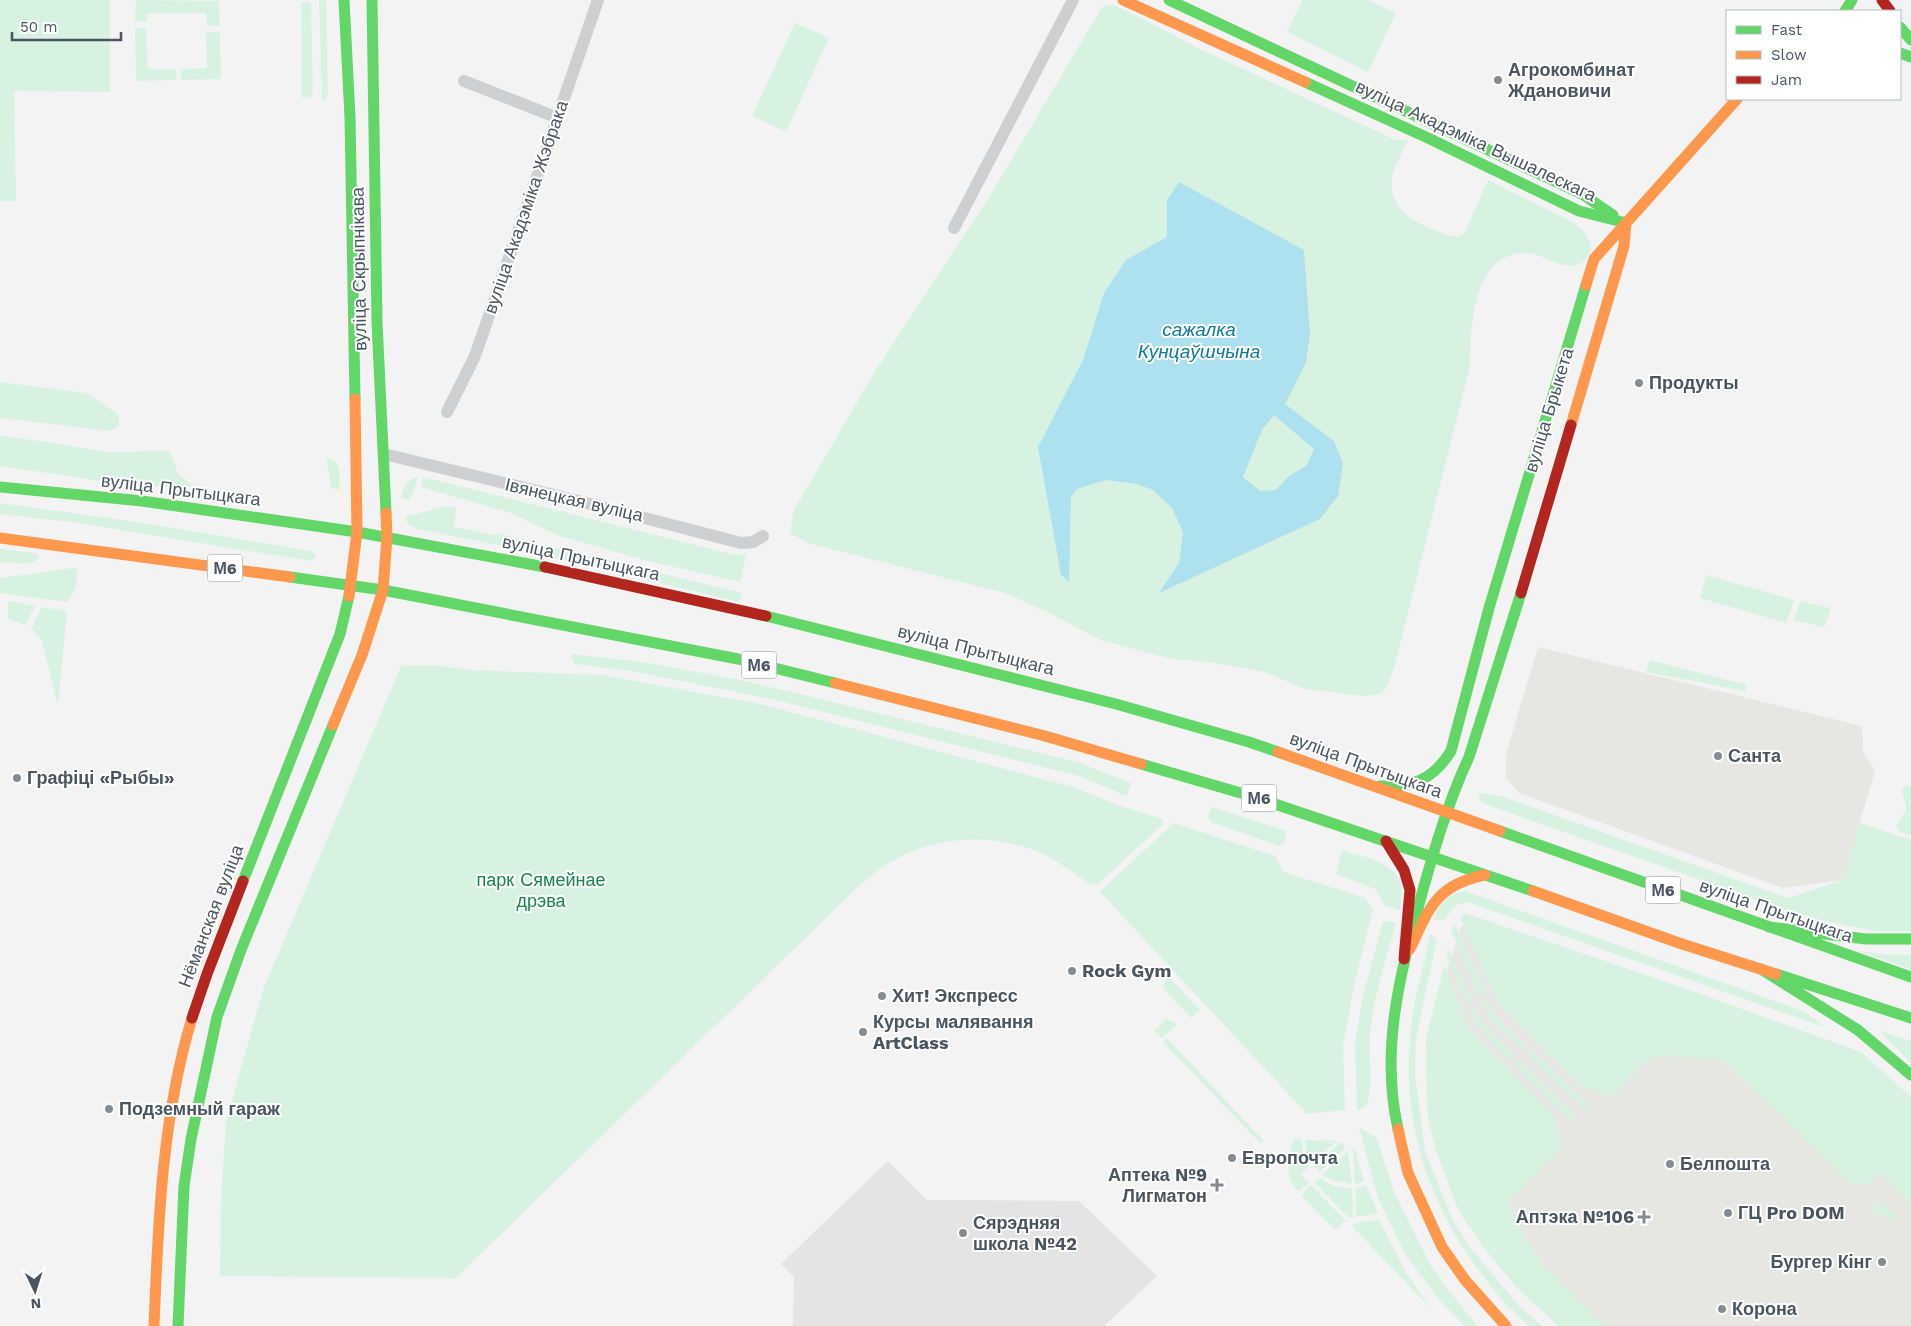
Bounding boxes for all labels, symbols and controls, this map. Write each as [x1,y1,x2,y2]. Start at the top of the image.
scale bar [12,10,121,42]
legend [1726,10,1901,100]
text: 50 m [20,18,57,36]
text: Fast [1771,21,1803,39]
text: Slow [1771,46,1807,64]
place label: Агрокомбинат Ждановичи [1507,59,1635,101]
text: Jam [1771,71,1802,89]
marker: Агрокомбинат Ждановичи [1492,74,1504,86]
street label: вуліца Акадэміка Вышалескага [1353,75,1601,206]
street label: вуліца Акадэміка Жэбрака [479,97,572,316]
street label: вуліца Скрыпнікава [347,186,370,351]
water label: сажалка Кунцаўшчына [1138,318,1260,363]
street label: вуліца Брыкета [1520,344,1578,475]
place label: Продукты [1649,372,1739,393]
marker: Продукты [1633,377,1645,389]
street label: вуліца Прытыцкага [100,469,263,510]
street label: Івянецкая вуліца [503,473,646,526]
street label: вуліца Прытыцкага [500,531,663,585]
road number: М6 [208,554,242,582]
street label: вуліца Прытыцкага [896,620,1058,679]
road number: М6 [742,652,776,678]
street label: вуліца Прытыцкага [1287,727,1446,802]
place label: Санта [1728,745,1782,766]
marker: Санта [1712,750,1724,762]
place label: Графіці «Рыбы» [27,767,174,788]
marker: Графіці «Рыбы» [11,772,23,784]
road number: М6 [1242,784,1276,811]
street label: Нёманская вуліца [174,841,248,990]
park label: парк Сямейнае дрэва [477,869,605,911]
street label: вуліца Прытыцкага [1697,874,1856,947]
road number: М6 [1646,876,1680,904]
place label: Rock Gym [1082,960,1171,981]
marker: Rock Gym [1066,965,1078,977]
place label: Хит! Экспресс [892,985,1018,1006]
marker: Хит! Экспресс [876,990,888,1002]
place label: Курсы малявання ArtClass [873,1011,1033,1053]
marker: Курсы малявання ArtClass [857,1026,869,1038]
place label: Подземный гараж [119,1098,280,1119]
marker: Подземный гараж [103,1103,115,1115]
place label: Европочта [1242,1147,1339,1168]
marker: Европочта [1226,1152,1238,1164]
place label: Белпошта [1680,1153,1771,1174]
marker: Белпошта [1664,1158,1676,1170]
place label: Аптека №9 Лигматон [1108,1164,1207,1206]
marker: Аптека №9 Лигматон [1211,1179,1223,1191]
place label: ГЦ Pro DOM [1738,1202,1845,1223]
place label: Аптэка №106 [1516,1206,1634,1227]
marker: ГЦ Pro DOM [1722,1207,1734,1219]
marker: Аптэка №106 [1638,1211,1650,1223]
place label: Сярэдняя школа №42 [973,1212,1077,1254]
marker: Сярэдняя школа №42 [957,1227,969,1239]
place label: Бургер Кінг [1771,1251,1872,1272]
marker: Бургер Кінг [1876,1256,1888,1268]
north arrow [10,1266,60,1316]
text: N [30,1296,42,1312]
place label: Корона [1732,1298,1798,1319]
marker: Корона [1716,1303,1728,1315]

